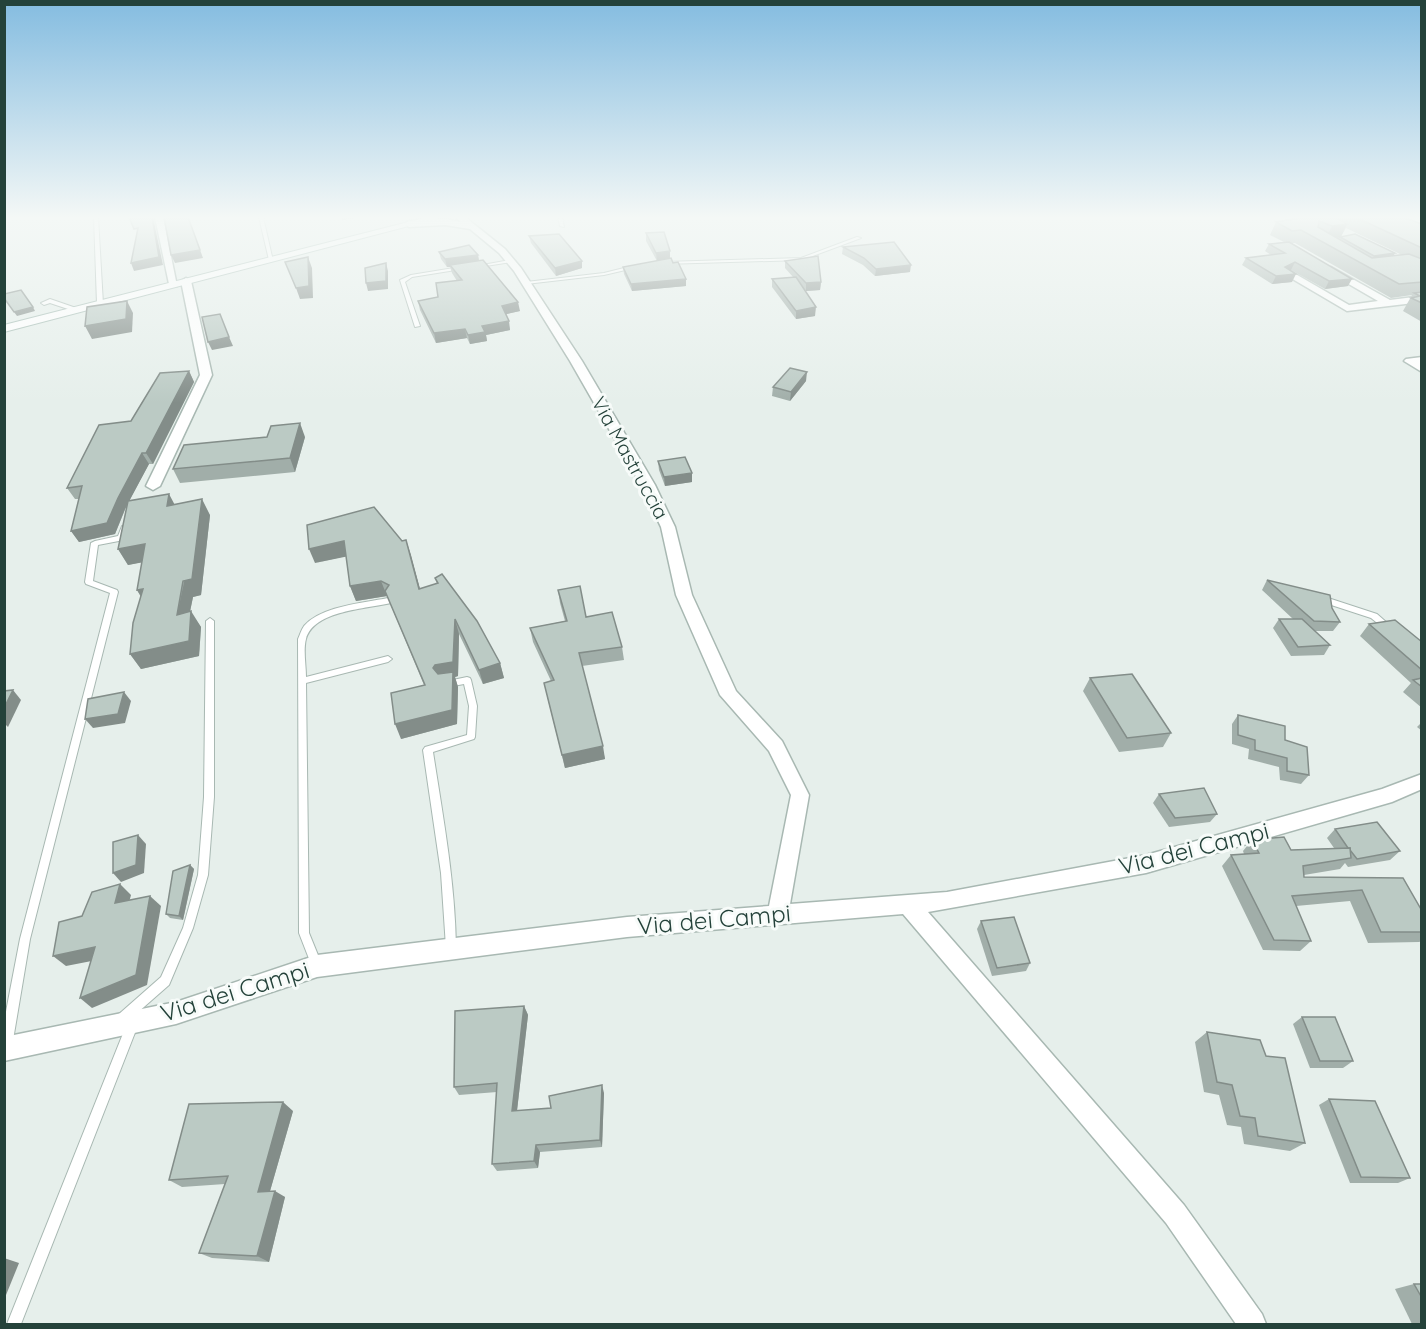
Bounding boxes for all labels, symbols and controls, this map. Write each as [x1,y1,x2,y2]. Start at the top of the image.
street label: Via Mastruccia [586,392,674,523]
street label: Via dei Campi [1116,815,1272,881]
street label: Via dei Campi [636,897,792,941]
street label: Via dei Campi [157,954,313,1028]

